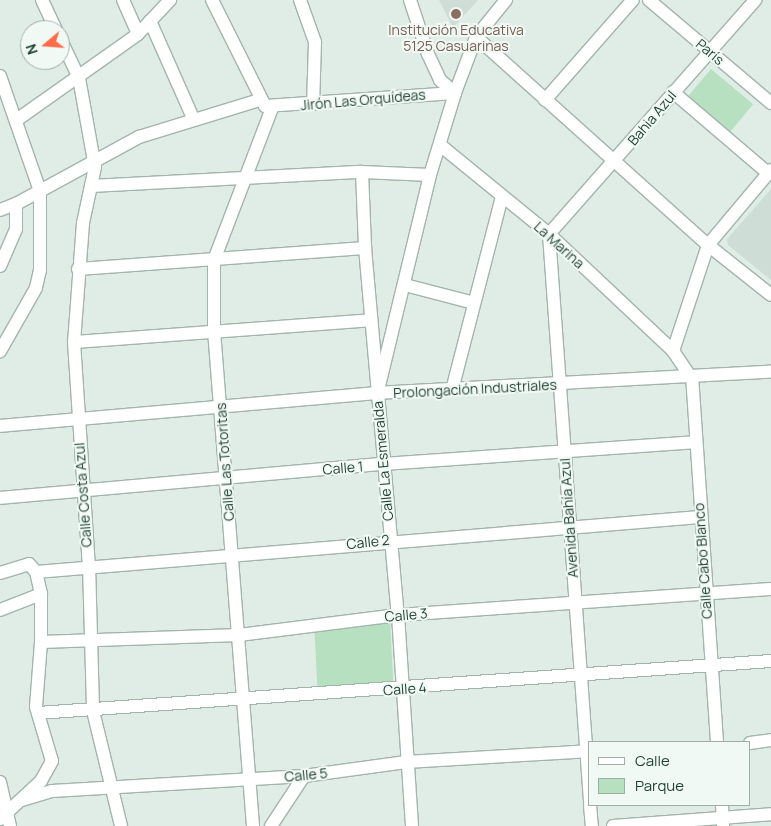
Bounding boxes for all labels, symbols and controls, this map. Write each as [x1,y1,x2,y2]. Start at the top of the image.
marker: Institución Educativa 5125 Casuarinas [450,8,462,20]
north arrow [20,20,70,70]
place label: Institución Educativa 5125 Casuarinas [388,22,524,54]
street label: París [693,35,727,69]
text: N [21,42,42,57]
street label: Jirón Las Orquídeas [300,86,426,114]
street label: Bahia Azul [624,87,680,149]
street label: La Marina [530,218,588,272]
street label: Prolongación Industriales [393,376,557,402]
street label: Calle La Esmeralda [369,400,397,522]
street label: Calle Las Totoritas [212,402,238,522]
street label: Calle Costa Azul [71,442,95,548]
street label: Calle 1 [322,458,364,478]
street label: Avenida Bahía Azul [556,458,582,578]
street label: Calle Cabo Blanco [691,502,715,620]
street label: Calle 2 [346,531,390,553]
street label: Calle 3 [384,605,428,625]
street label: Calle 4 [383,679,427,699]
legend [588,741,751,806]
text: Calle [635,750,670,771]
street label: Calle 5 [284,765,328,785]
text: Parque [635,775,684,796]

